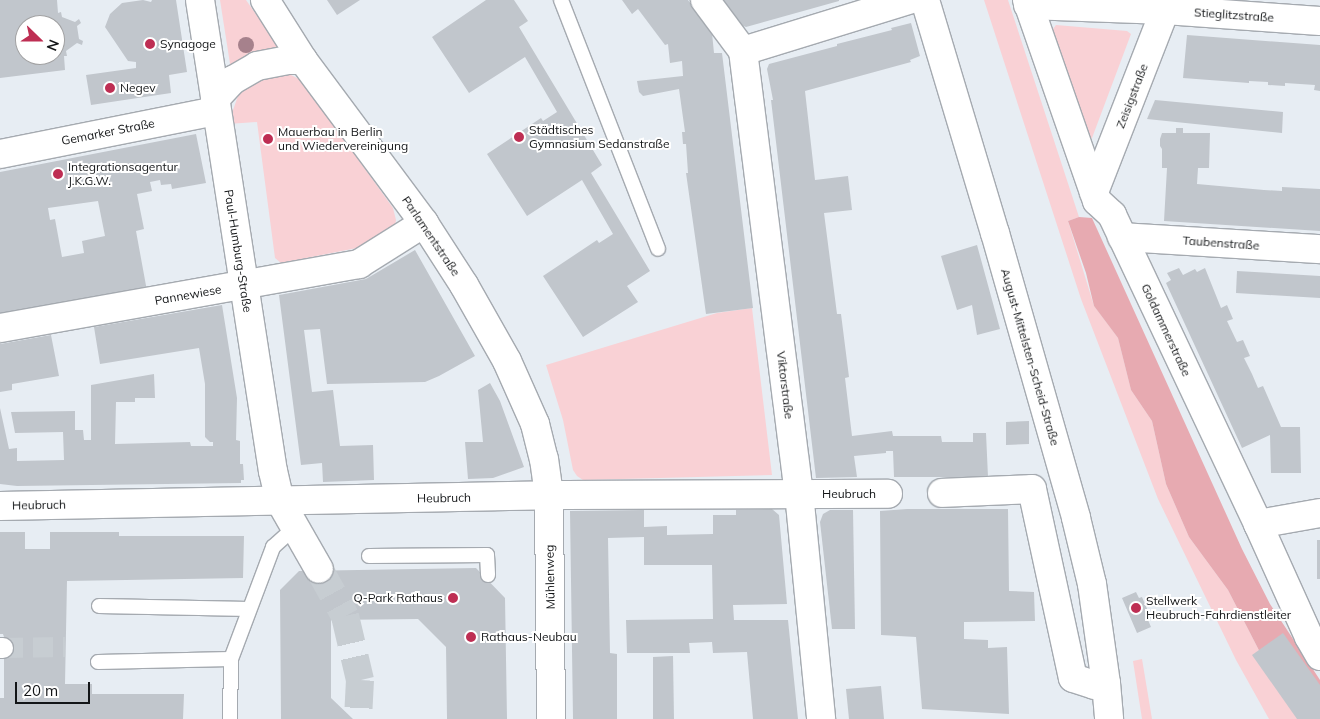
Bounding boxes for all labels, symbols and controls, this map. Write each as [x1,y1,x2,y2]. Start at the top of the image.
street label: Stieglitzstraße [1194,5,1274,25]
north arrow [15,15,65,65]
text: N [43,37,63,54]
place label: Synagoge [160,37,216,51]
marker: Synagoge [144,38,156,50]
street label: Zeisigstraße [1113,62,1151,130]
place label: Negev [120,81,156,95]
marker: Negev [104,82,116,94]
street label: Gemarker Straße [60,116,156,148]
place label: Städtisches Gymnasium Sedanstraße [529,123,669,151]
place label: Mauerbau in Berlin und Wiedervereinigung [278,125,408,153]
marker: Städtisches Gymnasium Sedanstraße [513,131,525,143]
marker: Mauerbau in Berlin und Wiedervereinigung [262,133,274,145]
place label: Integrationsagentur J.K.G.W. [68,160,178,188]
marker: Integrationsagentur J.K.G.W. [52,168,64,180]
street label: Paul-Humburg-Straße [221,189,255,313]
street label: Parlamentstraße [399,193,463,279]
street label: Taubenstraße [1182,233,1260,253]
street label: August-Mittelsten-Scheid-Straße [998,267,1062,447]
street label: Goldammerstraße [1138,281,1194,379]
street label: Pannewiese [153,282,223,308]
street label: Viktorstraße [774,350,796,420]
street label: Heubruch [822,487,876,501]
street label: Heubruch [417,490,471,506]
street label: Heubruch [12,497,66,513]
street label: Mühlenweg [542,545,558,609]
place label: Q-Park Rathaus [353,591,443,605]
marker: Q-Park Rathaus [447,592,459,604]
place label: Stellwerk Heubruch-Fahrdienstleiter [1146,594,1291,622]
marker: Stellwerk Heubruch-Fahrdienstleiter [1130,602,1142,614]
place label: Rathaus-Neubau [481,630,577,644]
marker: Rathaus-Neubau [465,631,477,643]
scale bar [18,672,92,704]
text: 20 m [23,681,58,700]

